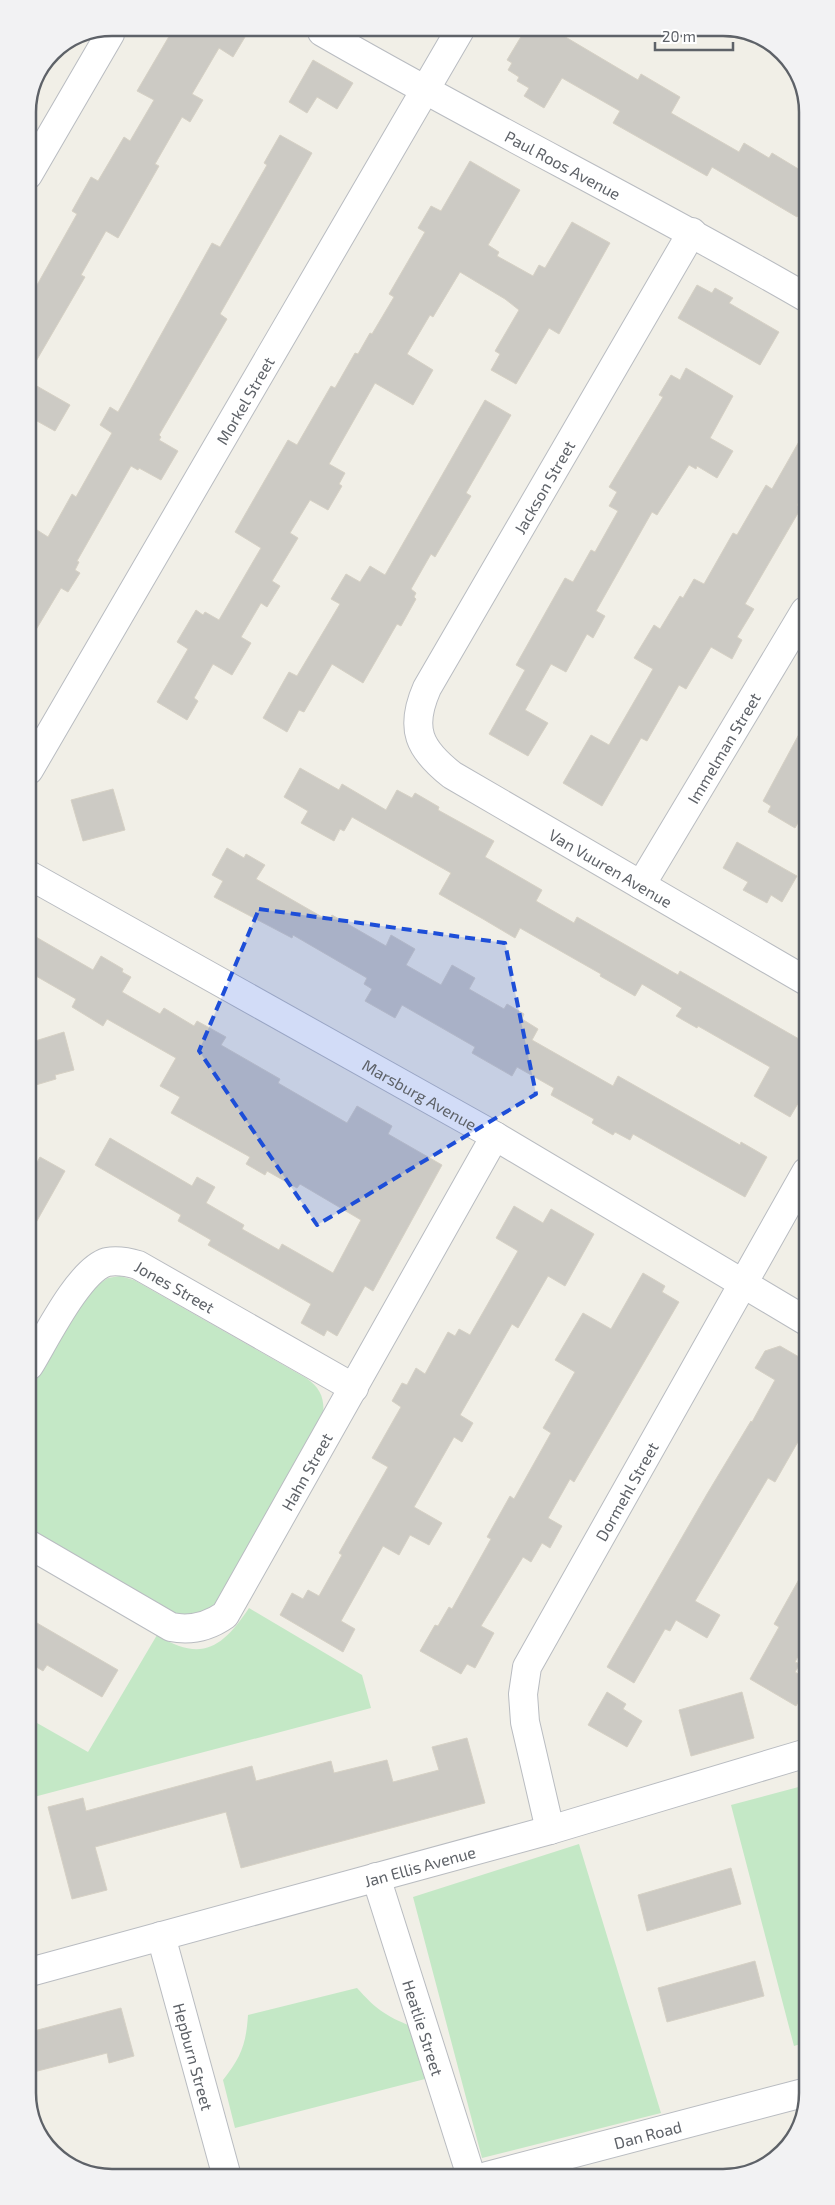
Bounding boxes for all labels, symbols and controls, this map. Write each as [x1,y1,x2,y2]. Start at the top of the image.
scale bar [655,20,732,52]
text: 20 m [662,27,696,45]
street label: Paul Roos Avenue [502,126,624,203]
street label: Morkel Street [211,353,277,448]
street label: Jackson Street [510,437,578,537]
street label: Immelman Street [683,689,764,807]
street label: Van Vuuren Avenue [546,824,676,911]
street label: Marsburg Avenue [359,1054,480,1133]
street label: Jones Street [132,1256,218,1316]
street label: Hahn Street [277,1429,335,1514]
street label: Dormehl Street [591,1438,661,1544]
street label: Jan Ellis Avenue [362,1841,477,1890]
street label: Heatlie Street [400,1977,448,2078]
street label: Hepburn Street [170,2001,218,2112]
street label: Dan Road [612,2116,683,2152]

